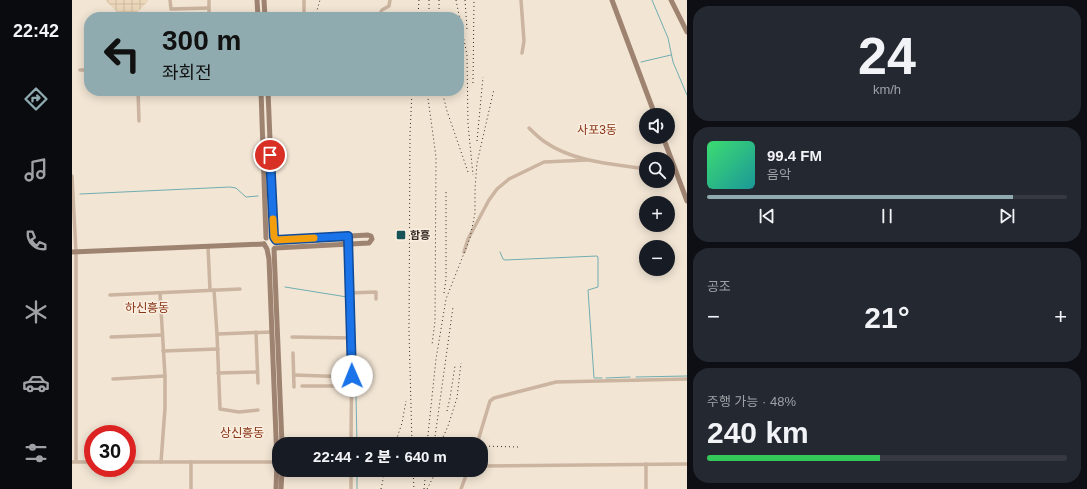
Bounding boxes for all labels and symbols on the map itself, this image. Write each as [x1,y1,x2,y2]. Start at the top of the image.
district label: 사포3동 [577,123,617,137]
pin [253,138,287,172]
marker: 함흥 [395,229,407,241]
place label: 함흥 [410,229,430,241]
district label: 하신흥동 [125,301,169,315]
position arrow [331,355,373,397]
speed limit sign: 30 [84,425,136,477]
district label: 상신흥동 [220,426,264,440]

